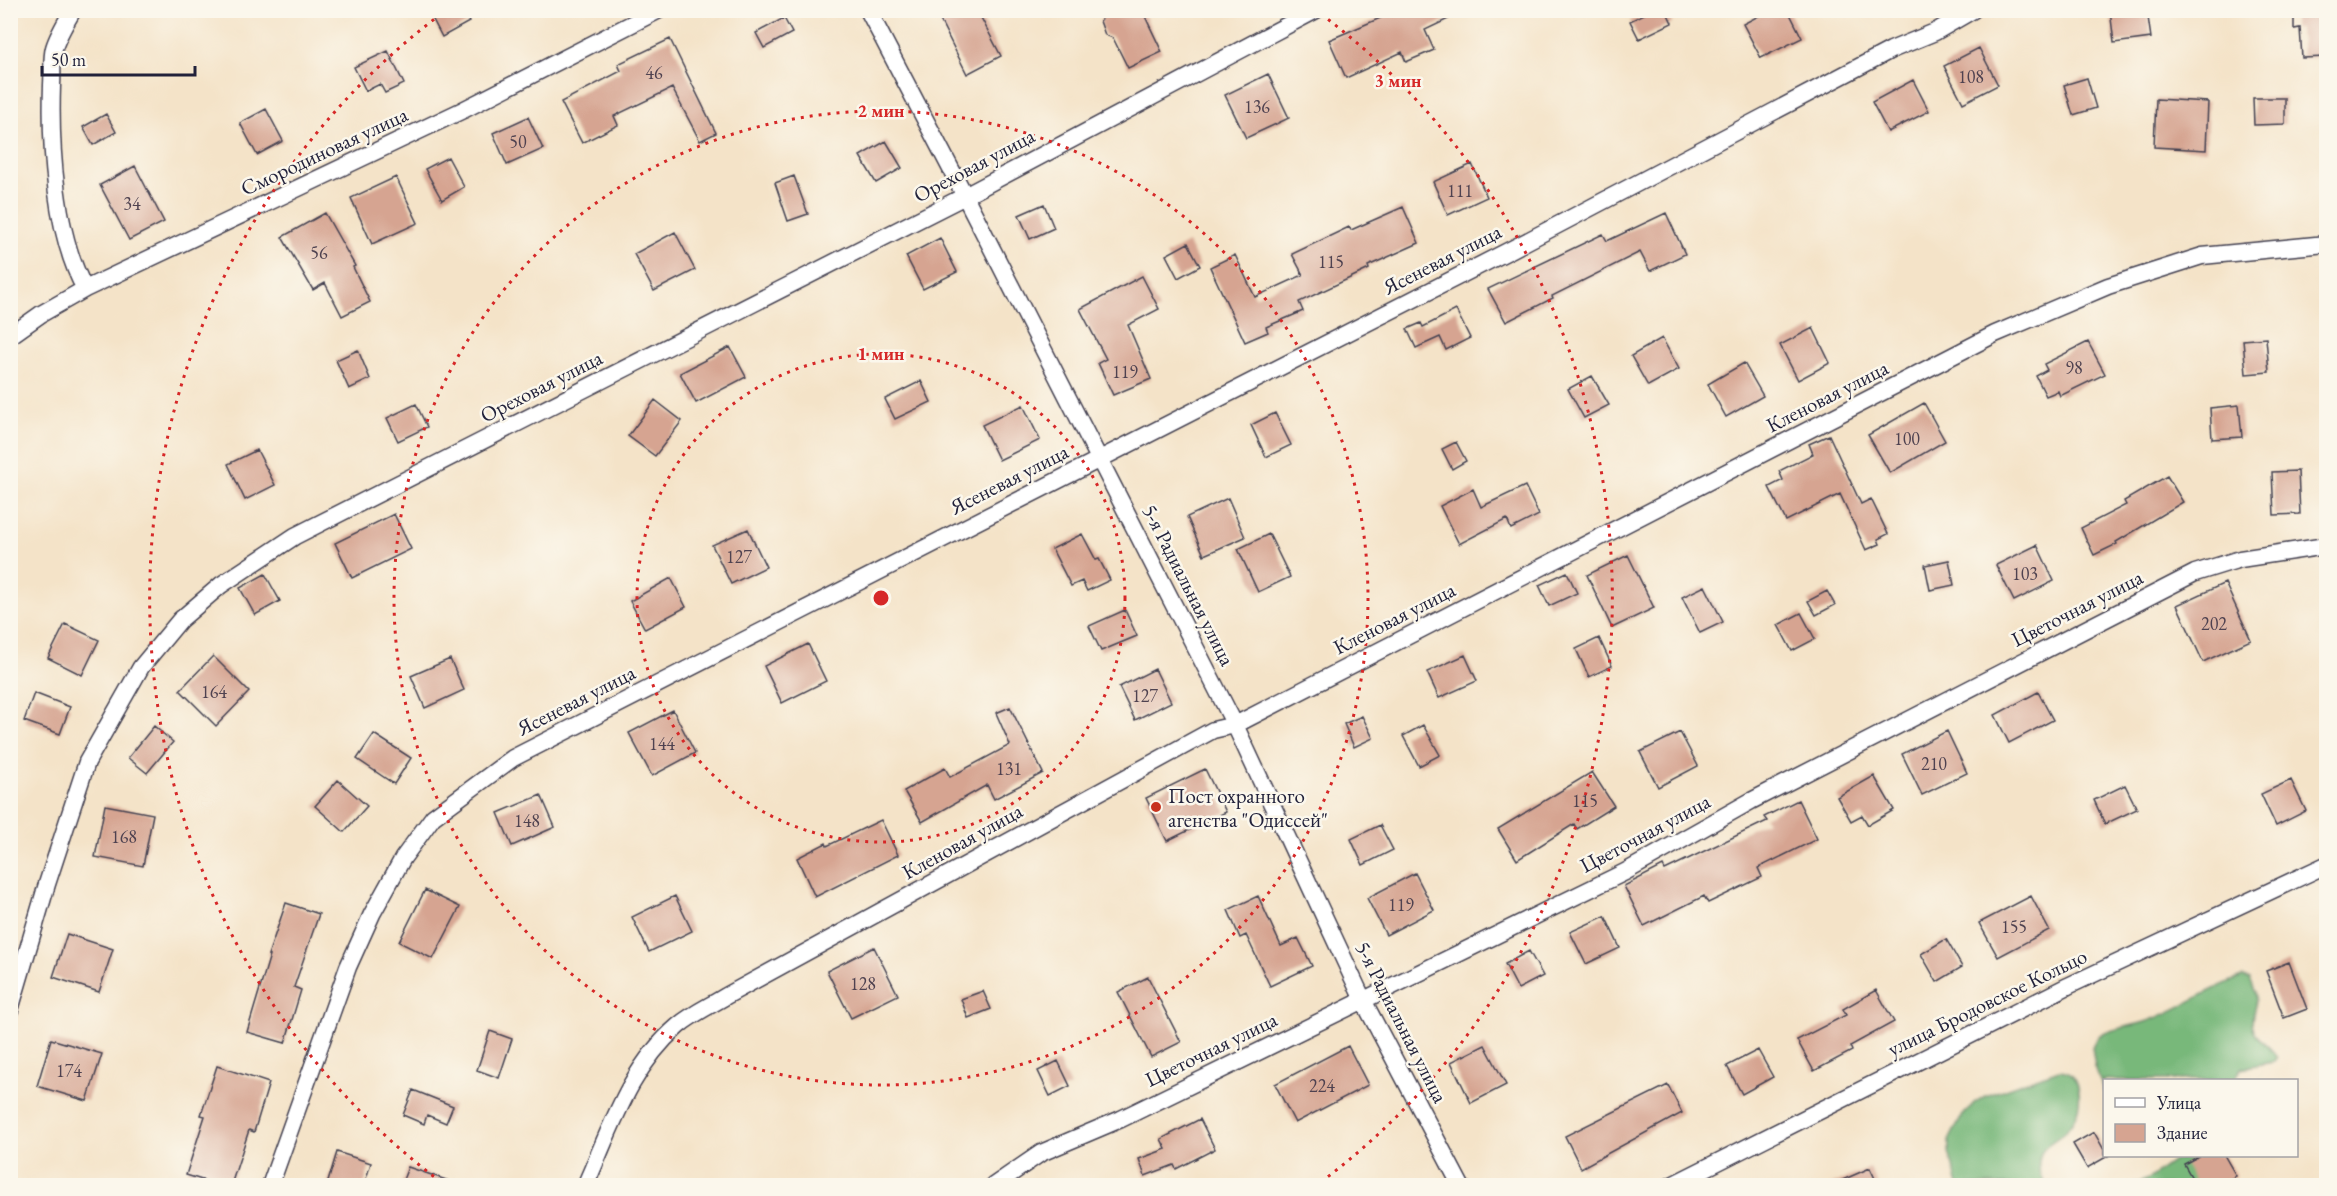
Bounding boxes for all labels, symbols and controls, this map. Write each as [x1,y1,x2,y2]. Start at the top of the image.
scale bar [42,39,195,77]
text: 50 m [51,48,86,71]
house number: 46 [645,61,663,84]
house number: 108 [1958,65,1984,88]
text: 3 мин [1375,69,1422,92]
house number: 136 [1244,95,1270,118]
text: 2 мин [858,99,905,122]
street label: Смородиновая улица [236,100,412,202]
street label: Ореховая улица [909,121,1040,208]
house number: 50 [509,130,527,153]
house number: 111 [1447,179,1473,202]
house number: 34 [123,192,141,215]
street label: Ясеневая улица [1377,217,1506,301]
house number: 56 [310,241,328,264]
house number: 115 [1318,250,1344,273]
text: 1 мин [858,342,905,365]
street label: Ореховая улица [475,343,607,428]
street label: Кленовая улица [1761,353,1893,438]
house number: 98 [2065,356,2083,379]
house number: 119 [1112,360,1138,383]
house number: 100 [1894,427,1920,450]
street label: Ясеневая улица [944,437,1073,521]
street label: 5-я Радиальная улица [1137,500,1242,671]
house number: 127 [726,545,752,568]
house number: 103 [2012,562,2038,585]
street label: Цветочная улица [2007,563,2148,653]
street label: Кленовая улица [1328,575,1460,660]
centre of rings [871,588,891,608]
house number: 202 [2201,612,2227,635]
street label: Ясеневая улица [511,658,640,742]
house number: 164 [201,680,227,703]
house number: 127 [1132,684,1158,707]
house number: 144 [649,732,675,755]
house number: 210 [1921,752,1947,775]
house number: 131 [996,757,1022,780]
place label: Пост охранного агенства "Одисcей" [1168,782,1328,833]
street label: Цветочная улица [1575,787,1715,879]
house number: 115 [1572,789,1598,812]
street label: Кленовая улица [897,797,1027,885]
marker: Пост охранного агенства "Одисcей" [1149,800,1163,814]
house number: 148 [514,809,540,832]
house number: 168 [111,825,137,848]
house number: 119 [1388,893,1414,916]
house number: 155 [2001,915,2027,938]
street label: 5-я Радиальная улица [1350,937,1455,1108]
street label: улица Бродовское Кольцо [1883,942,2091,1062]
house number: 128 [850,972,876,995]
street label: Цветочная улица [1140,1005,1282,1093]
house number: 174 [56,1059,82,1082]
house number: 224 [1309,1074,1335,1097]
legend [2103,1079,2298,1157]
text: Улица [2156,1091,2202,1114]
text: Здание [2157,1121,2207,1144]

